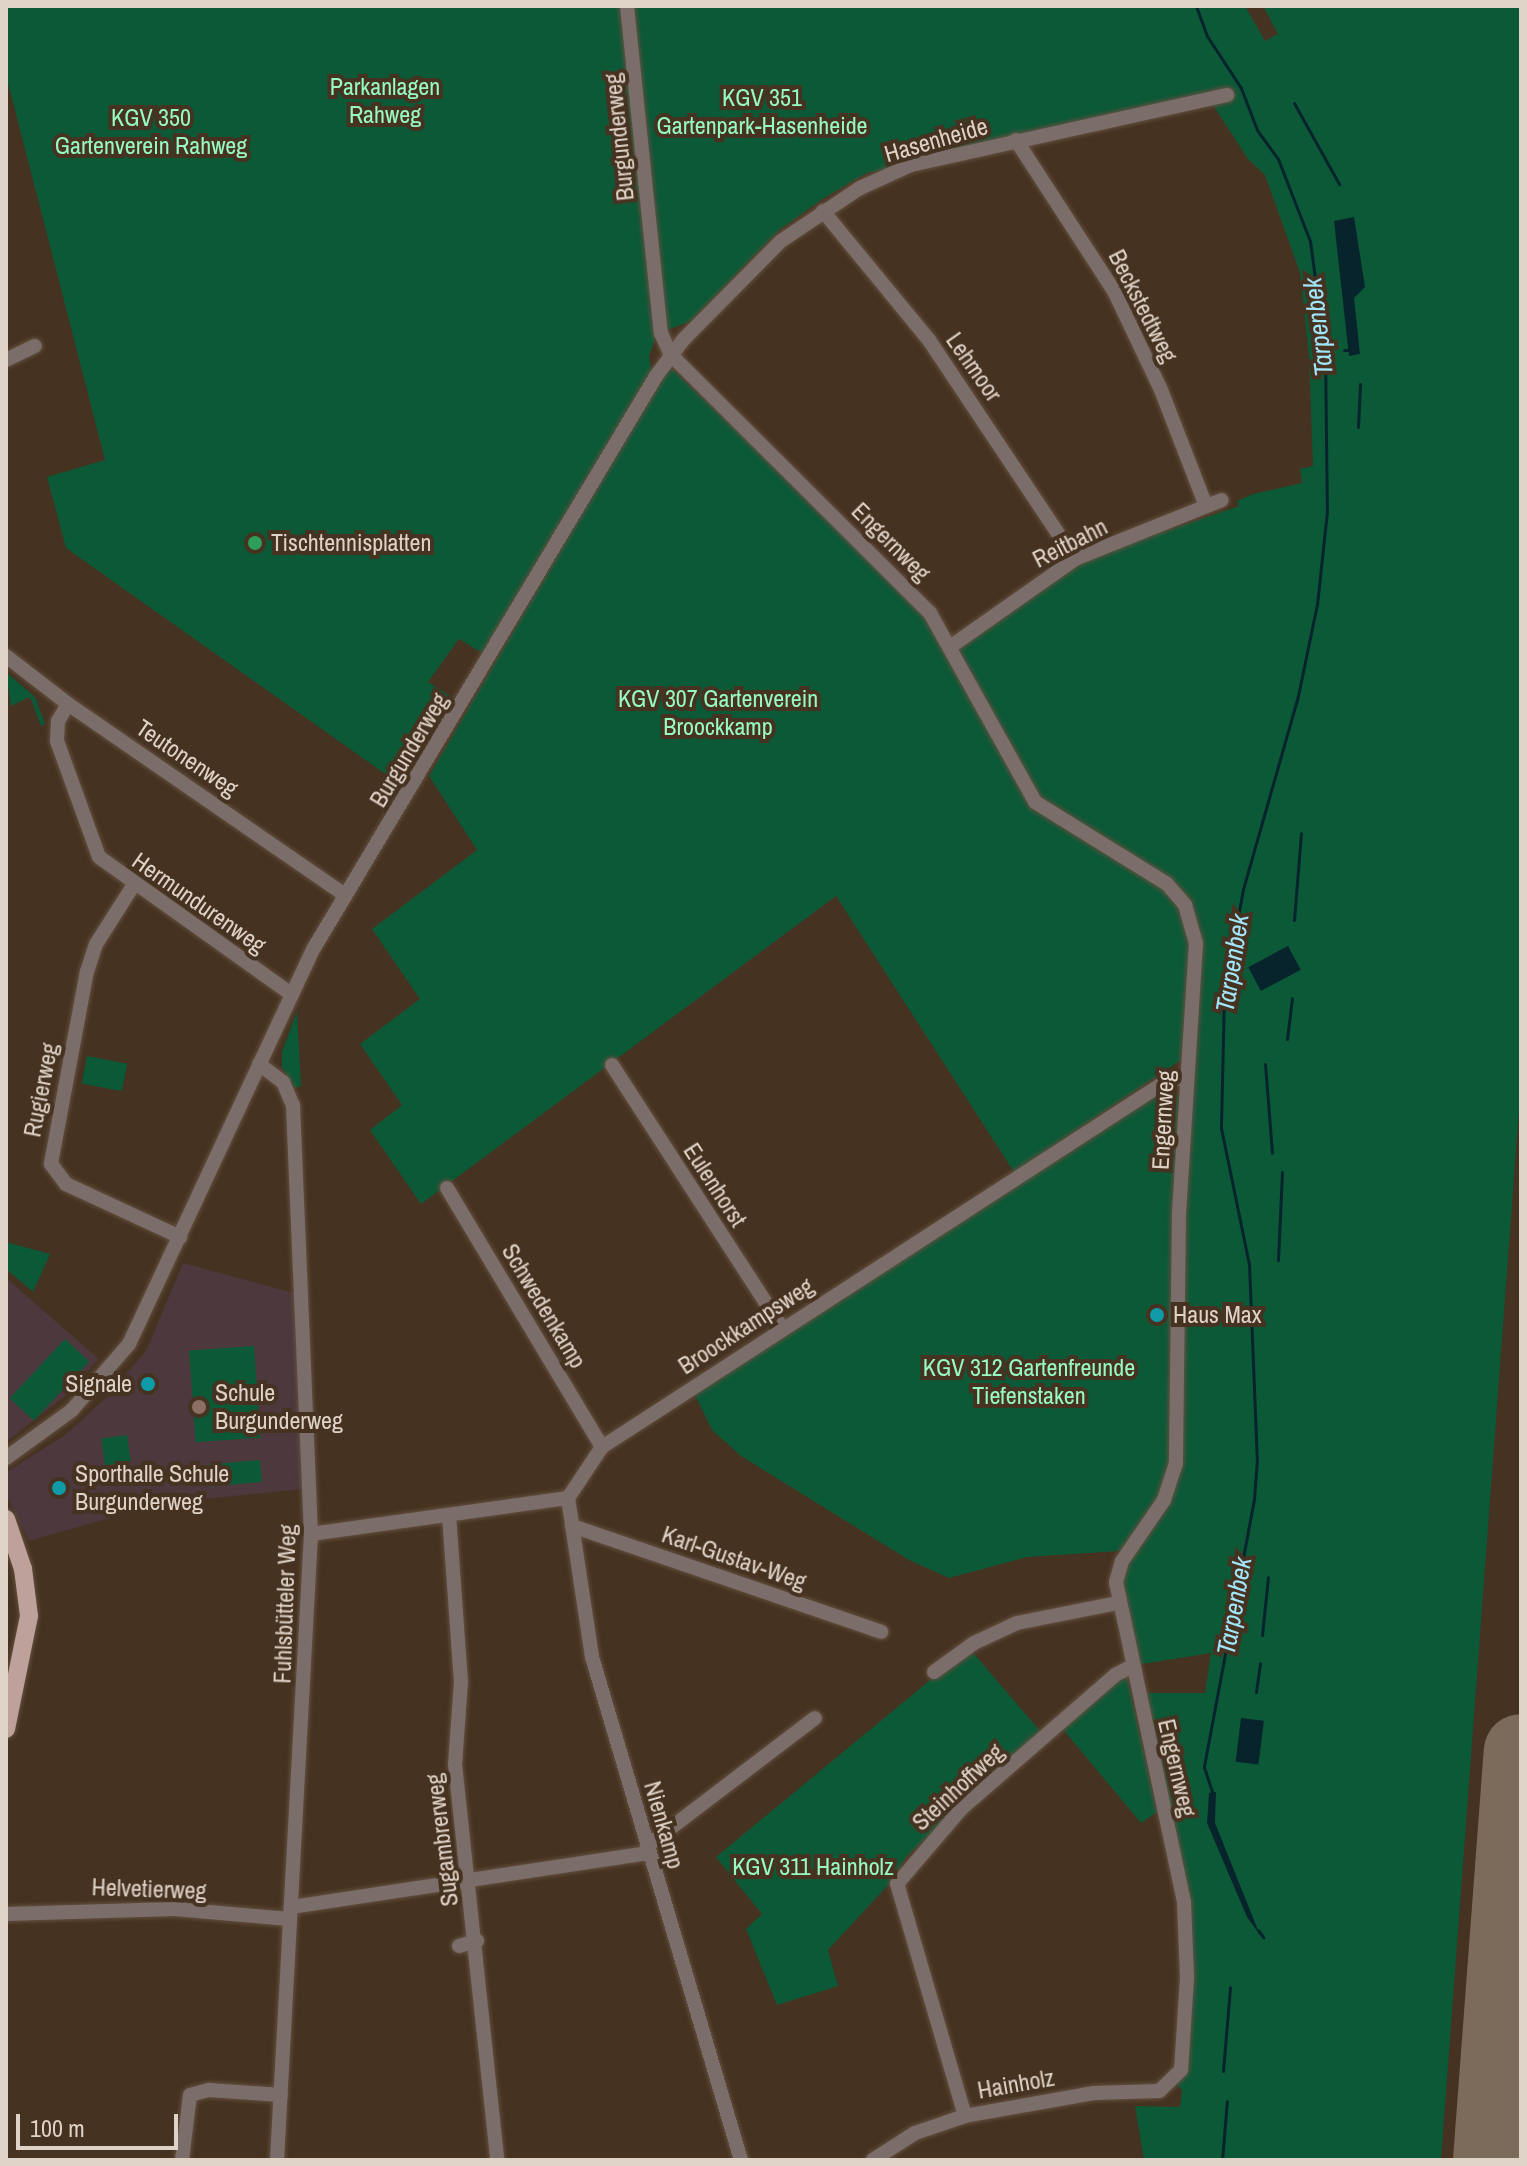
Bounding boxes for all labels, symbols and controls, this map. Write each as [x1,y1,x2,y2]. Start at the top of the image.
street label: Burgunderweg [598,72,640,202]
park label: Parkanlagen Rahweg [330,73,440,129]
park label: KGV 351 Gartenpark-Hasenheide [656,84,868,140]
park label: KGV 350 Gartenverein Rahweg [55,104,247,160]
street label: Hasenheide [881,112,991,168]
street label: Beckstedtweg [1102,245,1184,367]
water label: Tarpenbek [1296,276,1340,378]
street label: Lehmoor [940,327,1008,407]
street label: Engernweg [846,497,936,587]
street label: Reitbahn [1028,512,1112,574]
place label: Tischtennisplatten [271,529,431,557]
marker: Tischtennisplatten [246,534,264,552]
park label: KGV 307 Gartenverein Broockkamp [618,685,818,741]
street label: Burgunderweg [364,688,454,812]
street label: Teutonenweg [130,713,244,803]
street label: Hermundurenweg [127,846,271,960]
water label: Tarpenbek [1209,912,1255,1014]
street label: Rugierweg [18,1041,64,1139]
street label: Engernweg [1146,1070,1180,1170]
street label: Eulenhorst [677,1138,753,1232]
street label: Schwedenkamp [496,1239,592,1373]
street label: Broockkampsweg [673,1272,819,1380]
place label: Haus Max [1173,1301,1262,1329]
marker: Haus Max [1148,1306,1166,1324]
park label: KGV 312 Gartenfreunde Tiefenstaken [923,1354,1135,1410]
place label: Signale [65,1370,132,1398]
marker: Signale [139,1375,157,1393]
place label: Schule Burgunderweg [215,1379,343,1435]
marker: Schule Burgunderweg [190,1398,208,1416]
place label: Sporthalle Schule Burgunderweg [75,1460,229,1516]
marker: Sporthalle Schule Burgunderweg [50,1479,68,1497]
street label: Karl-Gustav-Weg [658,1520,810,1596]
street label: Fuhlsbütteler Weg [268,1524,302,1684]
water label: Tarpenbek [1210,1555,1258,1657]
street label: Engernweg [1152,1716,1202,1820]
street label: Steinhoffweg [906,1737,1010,1837]
street label: Sugambrerweg [420,1772,464,1908]
street label: Nienkamp [638,1778,690,1872]
park label: KGV 311 Hainholz [732,1853,894,1881]
street label: Helvetierweg [91,1873,207,1905]
street label: Hainholz [975,2063,1057,2105]
scale bar [20,2098,182,2148]
text: 100 m [30,2112,85,2144]

